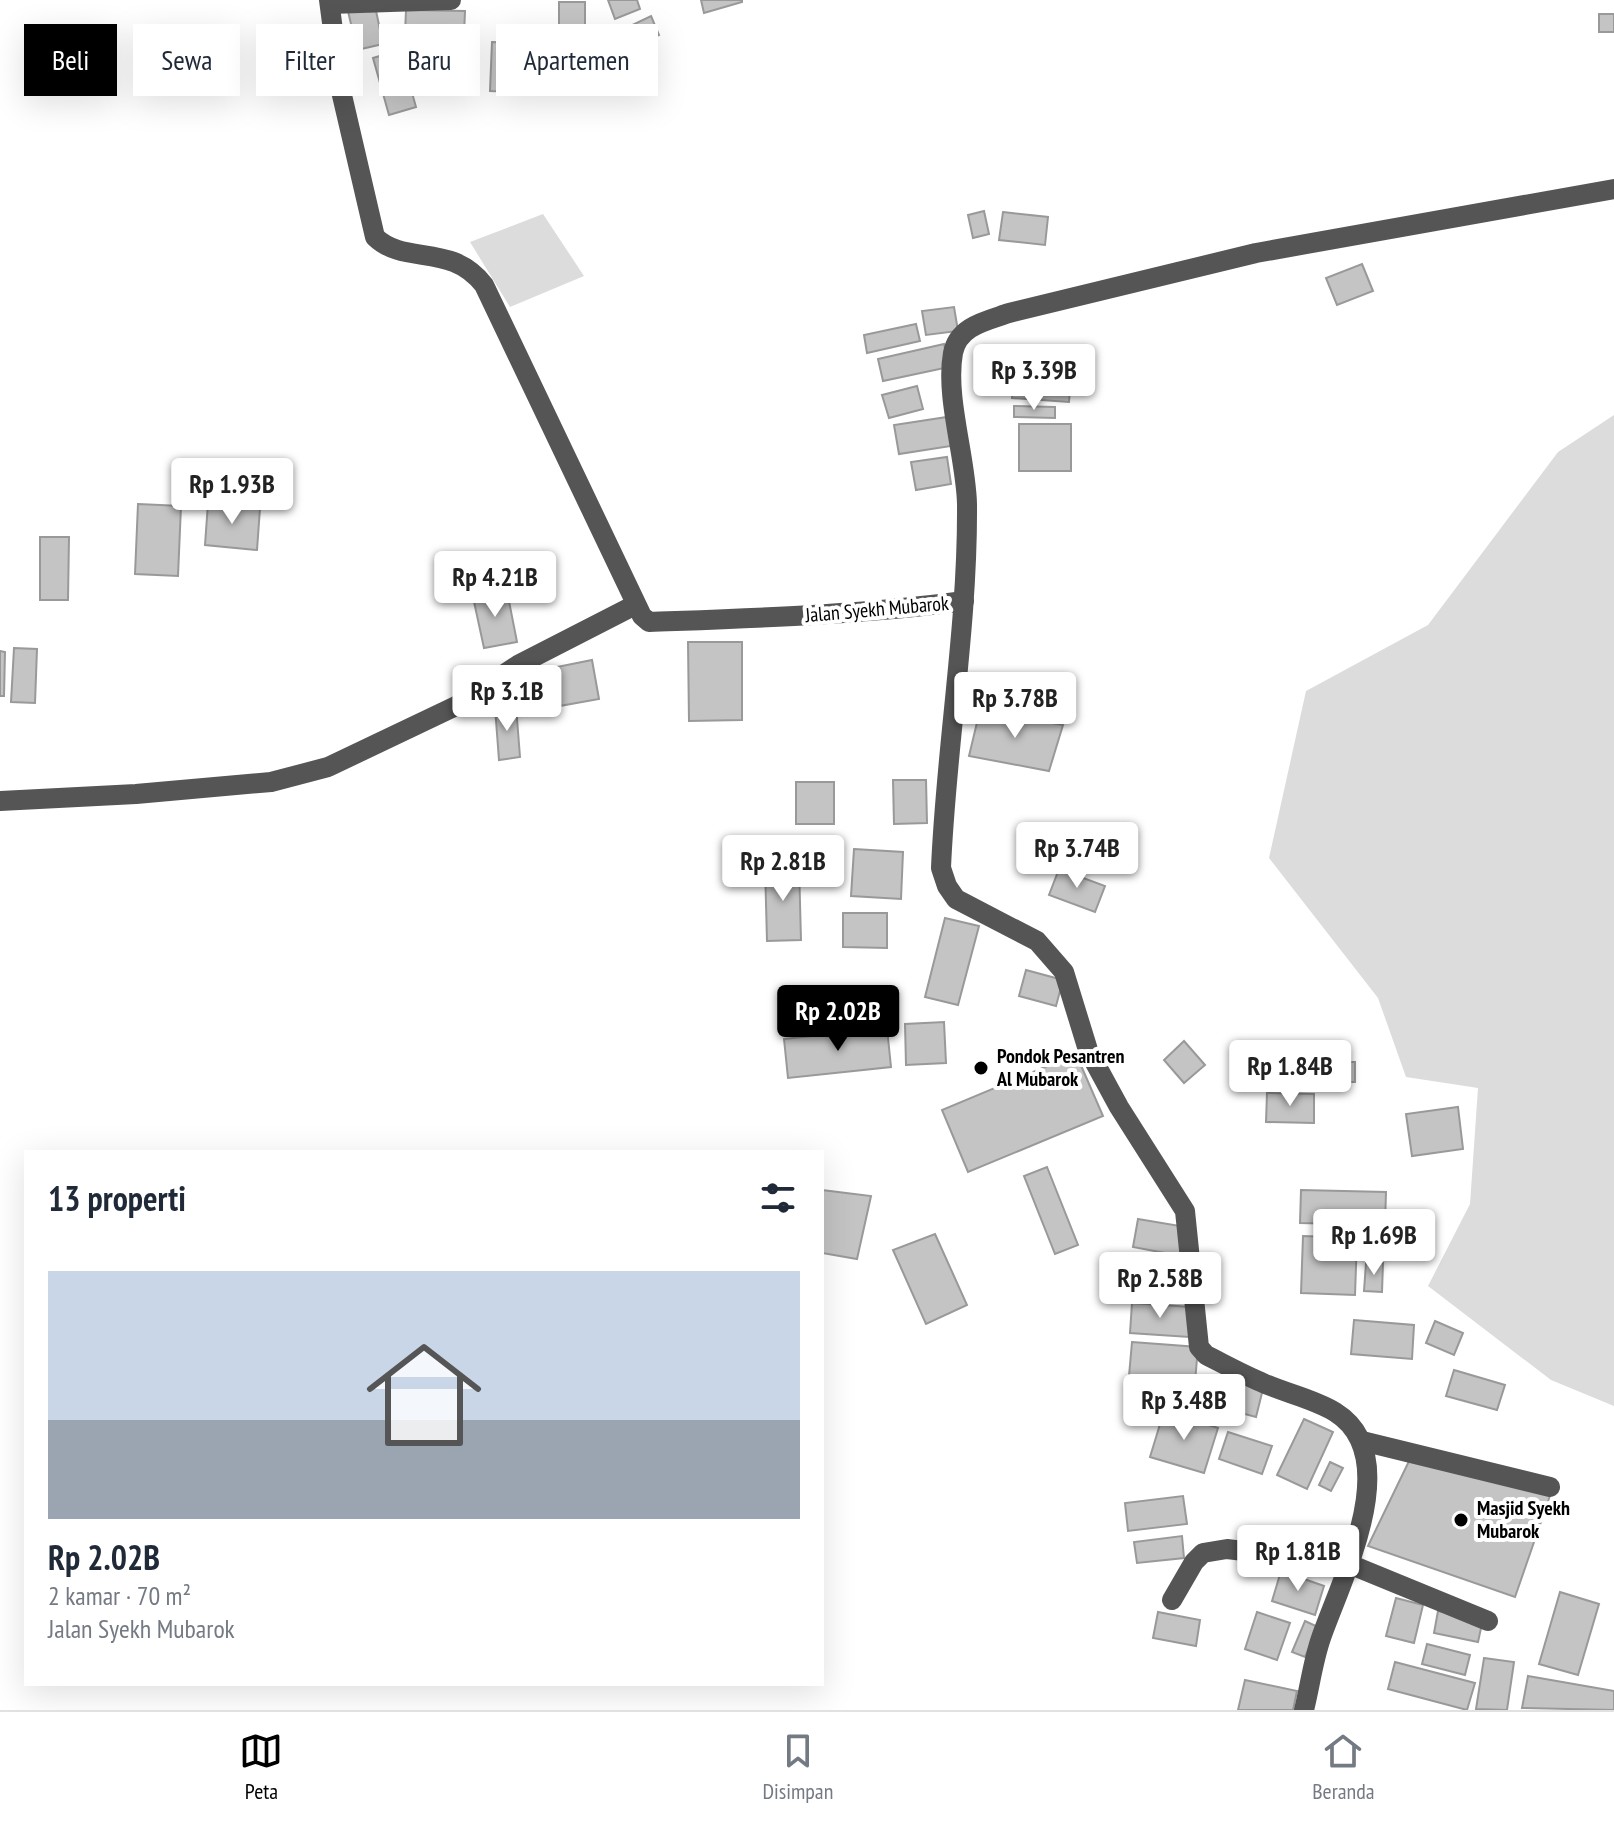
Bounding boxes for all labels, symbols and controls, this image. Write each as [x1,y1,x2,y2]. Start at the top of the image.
chip: Beli [24,24,117,96]
chip: Sewa [133,24,240,96]
chip: Filter [256,24,363,96]
chip: Baru [379,24,480,96]
chip: Apartemen [496,24,658,96]
pin: Rp 3.39B [951,344,1117,412]
text: Rp 3.39B [991,353,1077,386]
pin: Rp 1.93B [149,458,315,526]
text: Rp 1.93B [189,467,275,500]
pin: Rp 4.21B [412,551,578,619]
text: Rp 4.21B [452,560,538,593]
street label: Jalan Syekh Mubarok [803,590,950,628]
pin: Rp 3.1B [433,665,581,733]
pin: Rp 3.78B [932,672,1098,740]
text: Rp 3.1B [470,674,544,707]
text: Rp 3.78B [972,681,1058,714]
pin: Rp 3.74B [994,822,1160,890]
text: Rp 3.74B [1034,831,1120,864]
pin: Rp 2.81B [700,835,866,903]
text: Rp 2.81B [740,844,826,877]
pin: Rp 2.02B [755,985,921,1053]
text: Rp 2.02B [795,994,881,1027]
pin: Rp 1.84B [1207,1040,1373,1108]
place label: Pondok Pesantren Al Mubarok [996,1043,1124,1092]
text: Rp 1.84B [1247,1049,1333,1082]
marker: Pondok Pesantren Al Mubarok [972,1059,990,1077]
text: 13 properti [48,1176,186,1220]
icon: filters [756,1176,800,1220]
pin: Rp 1.69B [1291,1209,1457,1277]
text: Rp 1.69B [1331,1218,1417,1251]
pin: Rp 2.58B [1077,1252,1243,1320]
text: Rp 2.58B [1117,1261,1203,1294]
icon: home [352,1323,496,1467]
pin: Rp 3.48B [1101,1374,1267,1442]
text: Rp 3.48B [1141,1383,1227,1416]
place label: Masjid Syekh Mubarok [1477,1495,1570,1544]
marker: Masjid Syekh Mubarok [1452,1511,1470,1529]
pin: Rp 1.81B [1215,1525,1381,1593]
text: Rp 1.81B [1255,1534,1341,1567]
text: Rp 2.02B [48,1535,160,1579]
text: 2 kamar · 70 m² [48,1579,191,1612]
text: Jalan Syekh Mubarok [48,1612,235,1645]
tab: Peta [239,1729,283,1805]
tab: Disimpan [762,1729,833,1805]
tab: Beranda [1312,1729,1375,1805]

